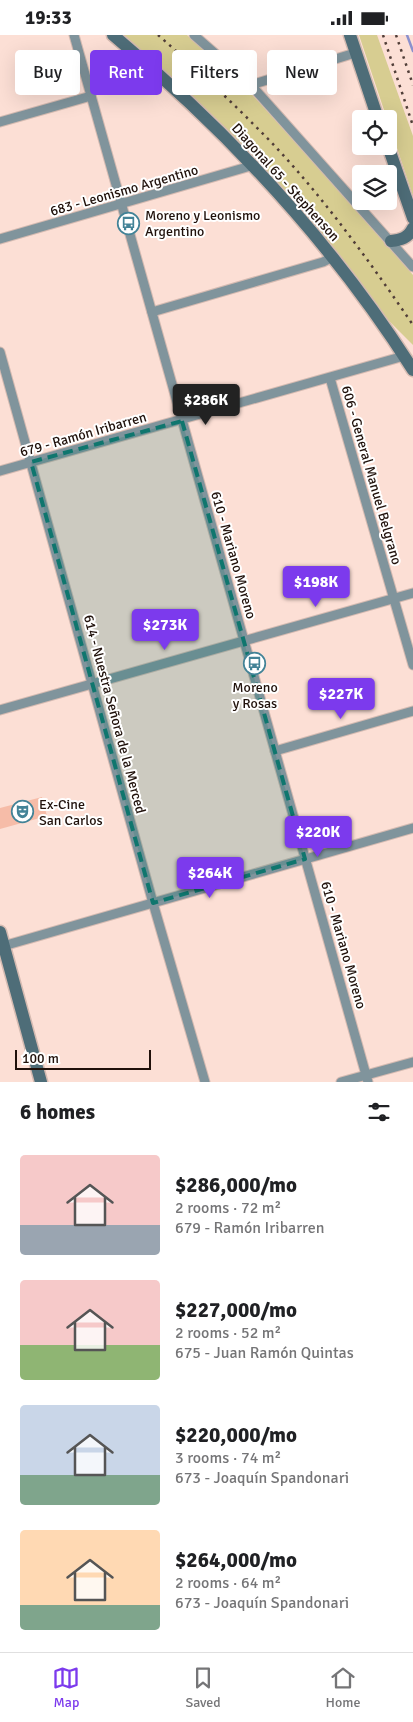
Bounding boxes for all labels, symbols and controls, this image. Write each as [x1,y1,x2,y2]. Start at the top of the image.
text: 19:33 [25,6,72,30]
chip: Buy [15,50,80,95]
chip: Rent [90,50,162,95]
chip: Filters [172,50,257,95]
chip: New [267,50,337,95]
map controls [352,110,397,210]
button: locate [352,110,397,155]
street label: Diagonal 65 - Stephenson [228,120,343,245]
street label: 683 - Leonismo Argentino [48,161,200,220]
button: layers [352,165,397,210]
place label: Moreno y Leonismo Argentino [145,207,260,240]
bus stop icon: Moreno y Leonismo Argentino [117,211,141,235]
pin: $286K [171,383,241,426]
street label: 606 - General Manuel Belgrano [338,384,405,567]
text: $286K [184,390,228,410]
street label: 679 - Ramón Iribarren [18,408,148,461]
street label: 610 - Mariano Moreno [207,489,260,621]
pin: $198K [281,565,351,608]
text: $198K [294,572,338,592]
pin: $273K [130,609,200,651]
street label: 614 - Nuestra Señora de la Merced [80,613,149,815]
text: $273K [143,615,187,635]
bus stop icon: Moreno y Rosas [243,652,267,676]
pin: $227K [306,677,376,720]
place label: Moreno y Rosas [232,679,278,712]
text: $227K [319,684,363,704]
place label: Ex-Cine San Carlos [39,796,103,829]
theatre icon: Ex-Cine San Carlos [11,800,35,824]
pin: $220K [283,815,353,858]
text: $220K [296,822,340,842]
pin: $264K [175,857,245,899]
text: $264K [188,863,232,883]
street label: 610 - Mariano Moreno [317,879,370,1011]
scale bar [15,1047,151,1070]
text: 100 m [22,1050,59,1067]
icon: filters [365,1098,393,1126]
text: 6 homes [20,1099,95,1125]
text: $286,000/mo [175,1172,297,1198]
icon: home [60,1175,120,1235]
text: 2 rooms · 72 m² [175,1198,281,1218]
text: 679 - Ramón Iribarren [175,1218,324,1238]
text: $227,000/mo [175,1297,297,1323]
icon: home [60,1300,120,1360]
text: 2 rooms · 52 m² [175,1323,281,1343]
text: 675 - Juan Ramón Quintas [175,1343,354,1363]
text: $220,000/mo [175,1422,297,1448]
icon: home [60,1425,120,1485]
text: 3 rooms · 74 m² [175,1448,281,1468]
text: 673 - Joaquín Spandonari [175,1468,349,1488]
text: $264,000/mo [175,1547,297,1573]
icon: home [60,1550,120,1610]
text: 2 rooms · 64 m² [175,1573,281,1593]
text: 673 - Joaquín Spandonari [175,1593,349,1613]
tab: Map [52,1664,80,1711]
tab: Saved [185,1664,221,1711]
tab: Home [326,1664,361,1711]

